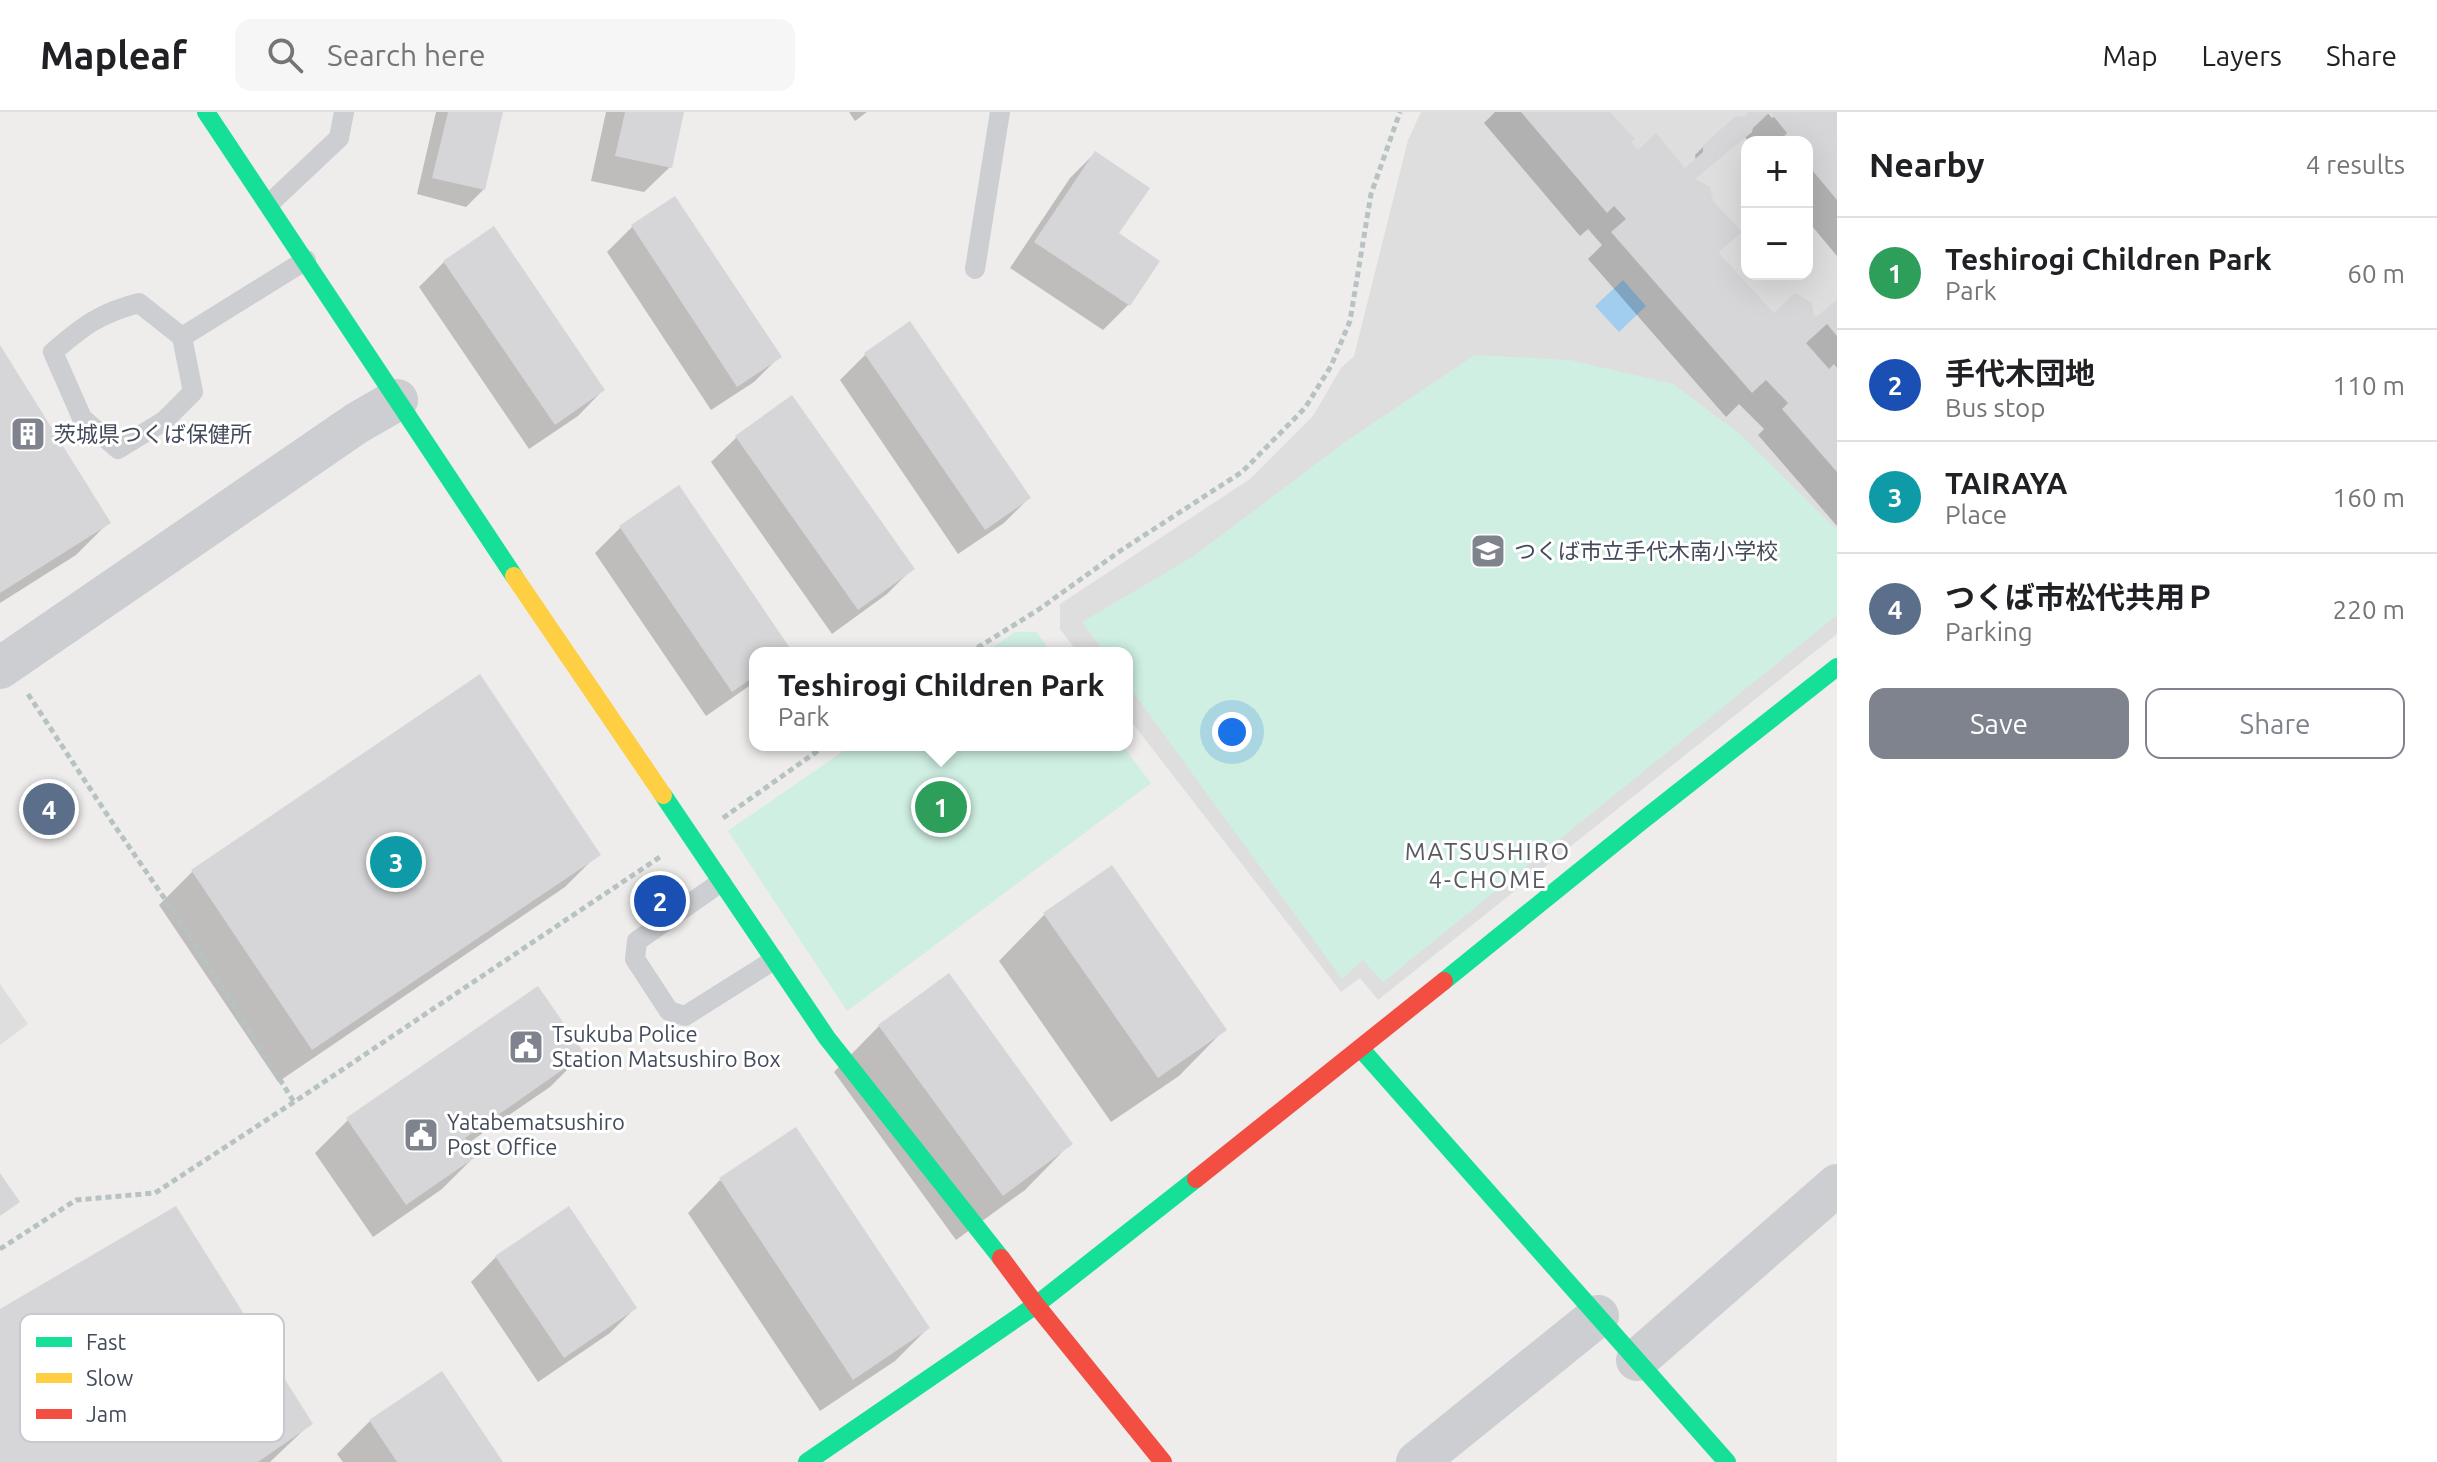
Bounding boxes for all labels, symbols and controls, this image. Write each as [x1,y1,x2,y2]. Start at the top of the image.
search box [235,19,795,91]
icon: search [263,33,307,77]
text: Mapleaf [40,34,187,76]
text: Search here [327,38,486,72]
text: Map [2102,40,2158,71]
text: Layers [2202,40,2282,71]
text: Share [2326,40,2397,71]
map controls [1741,136,1813,280]
button: + [1741,136,1813,208]
text: Nearby [1869,145,1984,183]
text: 4 results [2306,150,2405,179]
button: − [1741,208,1813,280]
text: Teshirogi Children Park [1945,242,2272,276]
text: 1 [1888,259,1902,288]
text: 60 m [2347,259,2405,288]
text: Park [1945,276,1997,305]
text: 手代木団地 [1945,356,2095,390]
text: 2 [1888,371,1902,400]
text: 110 m [2333,371,2405,400]
text: Bus stop [1945,393,2045,422]
building icon: 茨城県つくば保健所 [9,415,47,453]
place label: 茨城県つくば保健所 [54,421,252,446]
text: TAIRAYA [1945,466,2067,500]
text: 3 [1888,483,1902,512]
text: 160 m [2333,483,2405,512]
text: Place [1945,500,2007,529]
school or university icon: つくば市立手代木南小学校 [1469,532,1507,570]
place label: つくば市立手代木南小学校 [1514,538,1778,563]
text: つくば市松代共用Ｐ [1945,580,2215,614]
text: 4 [1888,595,1902,624]
text: 220 m [2333,595,2405,624]
text: Parking [1945,617,2033,646]
popup [749,647,1133,751]
text: Teshirogi Children Park [778,668,1104,702]
button: Save [1869,688,2129,759]
button: Share [2145,688,2405,759]
text: Park [778,702,829,731]
your location [1212,712,1252,752]
pin: 1 [915,777,967,837]
pin: 4 [23,779,75,839]
pin: 3 [370,832,422,892]
district label: MATSUSHIRO 4-CHOME [1405,838,1571,893]
pin: 2 [634,871,686,931]
place label: Tsukuba Police Station Matsushiro Box [552,1021,781,1071]
public building icon: Tsukuba Police Station Matsushiro Box [507,1028,545,1066]
place label: Yatabematsushiro Post Office [447,1109,625,1159]
public building icon: Yatabematsushiro Post Office [402,1116,440,1154]
legend [20,1314,284,1442]
text: Fast [86,1329,127,1354]
text: Slow [86,1365,133,1390]
text: Jam [86,1401,127,1426]

